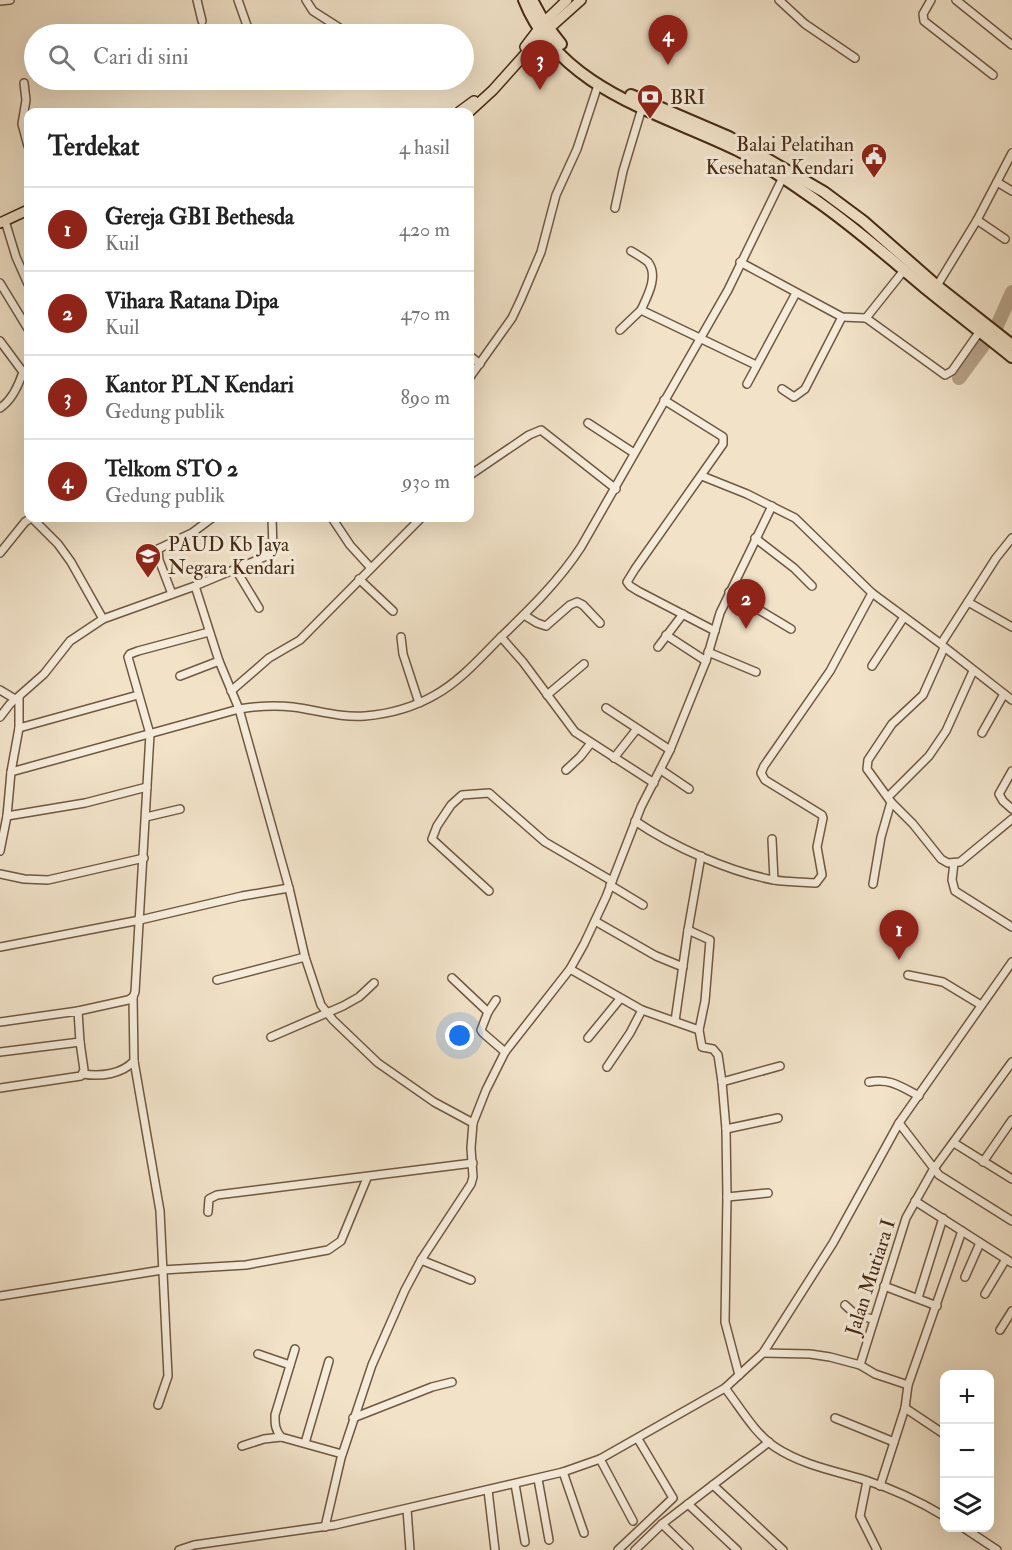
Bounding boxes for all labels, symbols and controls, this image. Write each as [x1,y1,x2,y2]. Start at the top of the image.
pin: 4 [648,16,688,65]
search box [24,24,474,90]
pin: 3 [520,40,560,90]
icon: search [45,41,78,74]
text: Cari di sini [93,43,189,71]
bank icon: BRI [635,82,665,120]
place label: BRI [670,85,705,110]
text: Terdekat [48,131,139,163]
place label: Balai Pelatihan Kesehatan Kendari [706,132,854,180]
text: 4 hasil [399,135,450,160]
public building icon: Balai Pelatihan Kesehatan Kendari [859,141,889,179]
text: Gereja GBI Bethesda [105,203,294,231]
text: 1 [64,217,71,242]
text: 420 m [399,217,450,242]
text: Kuil [105,231,139,256]
text: Vihara Ratana Dipa [105,287,279,315]
text: 2 [62,301,73,326]
text: 470 m [401,301,450,326]
text: Kuil [105,315,139,340]
text: Kantor PLN Kendari [105,371,294,399]
text: 3 [64,385,71,410]
text: 890 m [400,385,450,410]
text: Gedung publik [105,399,225,424]
text: Telkom STO 2 [105,455,238,483]
text: 4 [62,469,73,494]
text: 930 m [402,469,450,494]
text: Gedung publik [105,483,225,508]
place label: PAUD Kb Jaya Negara Kendari [168,532,295,580]
school or university icon: PAUD Kb Jaya Negara Kendari [133,541,163,579]
pin: 2 [726,580,766,629]
pin: 1 [880,910,918,960]
your location [445,1021,474,1050]
street label: Jalan Mutiara I [840,1216,901,1340]
map controls [940,1370,994,1532]
button: + [940,1370,994,1424]
button: − [940,1424,994,1478]
button: layers [940,1478,994,1532]

